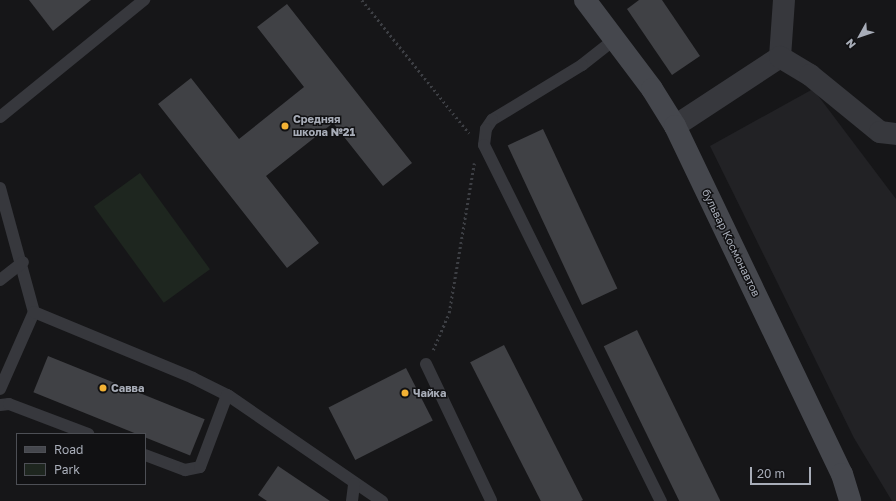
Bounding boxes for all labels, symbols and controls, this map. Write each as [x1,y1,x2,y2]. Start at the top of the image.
north arrow [840,16,880,56]
text: N [843,37,858,51]
place label: Средняя школа №21 [293,113,355,139]
marker: Средняя школа №21 [280,121,290,131]
street label: бульвар Космонавтов [699,187,763,299]
place label: Савва [111,381,144,395]
marker: Савва [98,383,108,393]
place label: Чайка [413,386,446,400]
marker: Чайка [400,388,410,398]
legend [16,433,146,485]
text: Road [54,442,83,457]
scale bar [752,459,813,485]
text: Park [54,462,80,477]
text: 20 m [757,466,785,481]

